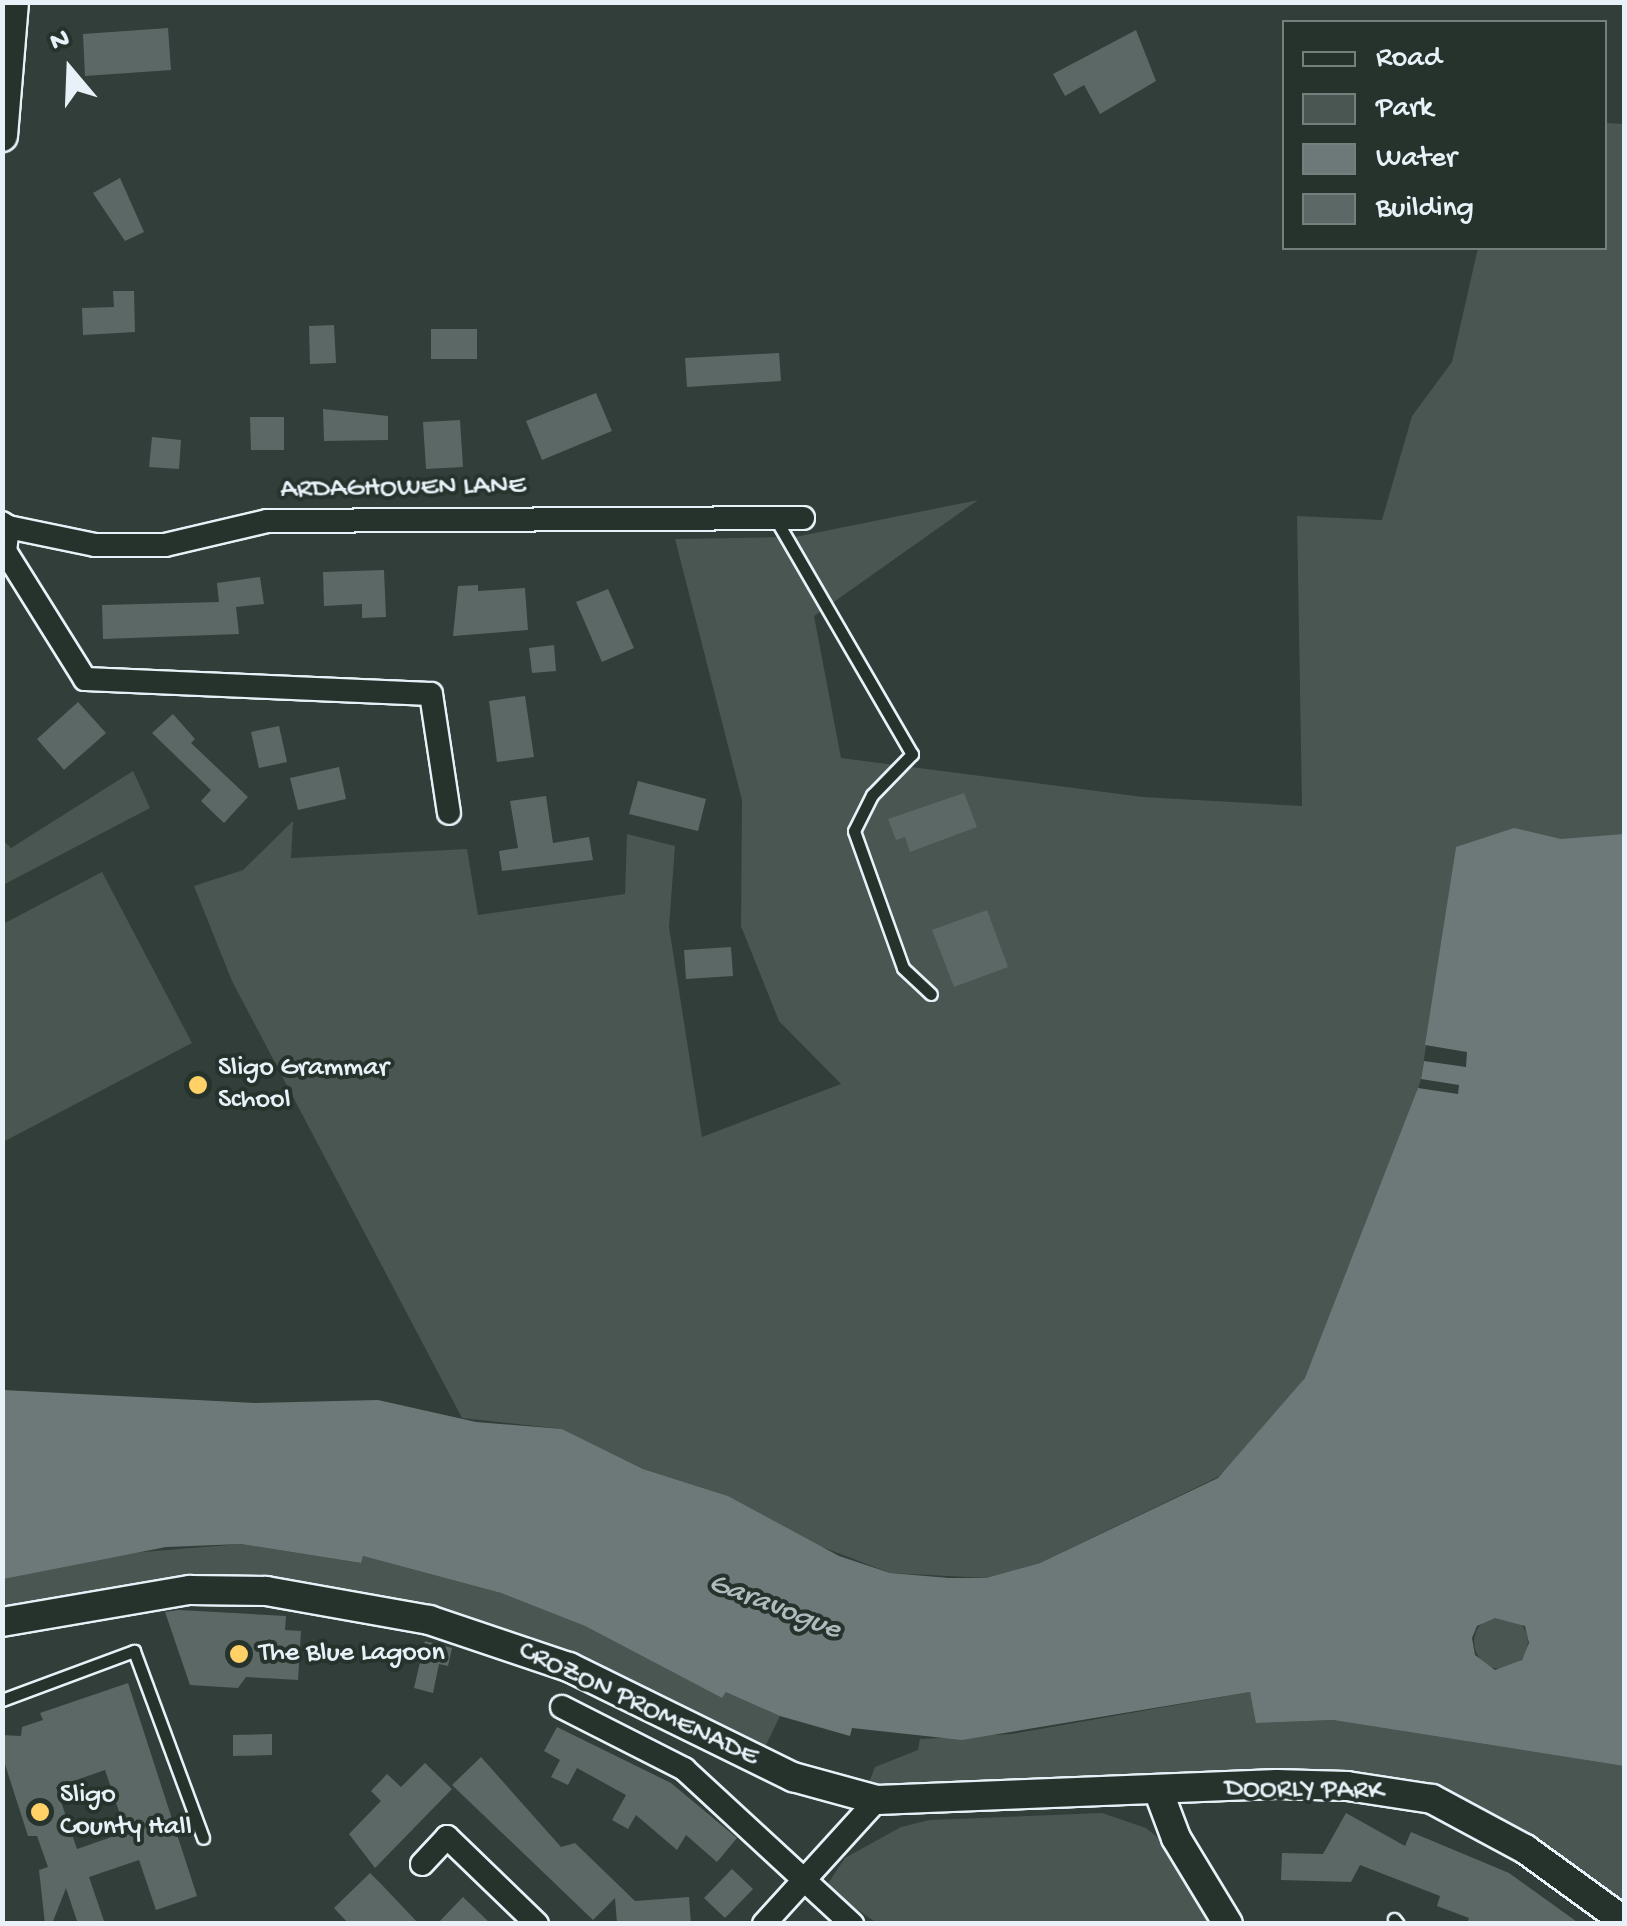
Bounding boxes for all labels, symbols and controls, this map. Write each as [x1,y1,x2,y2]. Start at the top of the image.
north arrow [20,20,120,120]
legend [1282,20,1607,250]
text: N [46,23,74,60]
text: Road [1376,42,1442,77]
text: Park [1376,92,1433,127]
text: Water [1376,142,1457,177]
text: Building [1376,192,1474,227]
street label: ARDAGHOWEN LANE [280,470,526,508]
place label: Sligo Grammar School [218,1052,389,1118]
marker: Sligo Grammar School [187,1074,209,1096]
water label: Garavogue [703,1566,845,1650]
street label: CROZON PROMENADE [513,1635,763,1775]
place label: The Blue Lagoon [259,1637,445,1671]
marker: The Blue Lagoon [228,1643,250,1665]
street label: DOORLY PARK [1224,1773,1384,1809]
place label: Sligo County Hall [60,1779,192,1845]
marker: Sligo County Hall [29,1801,51,1823]

